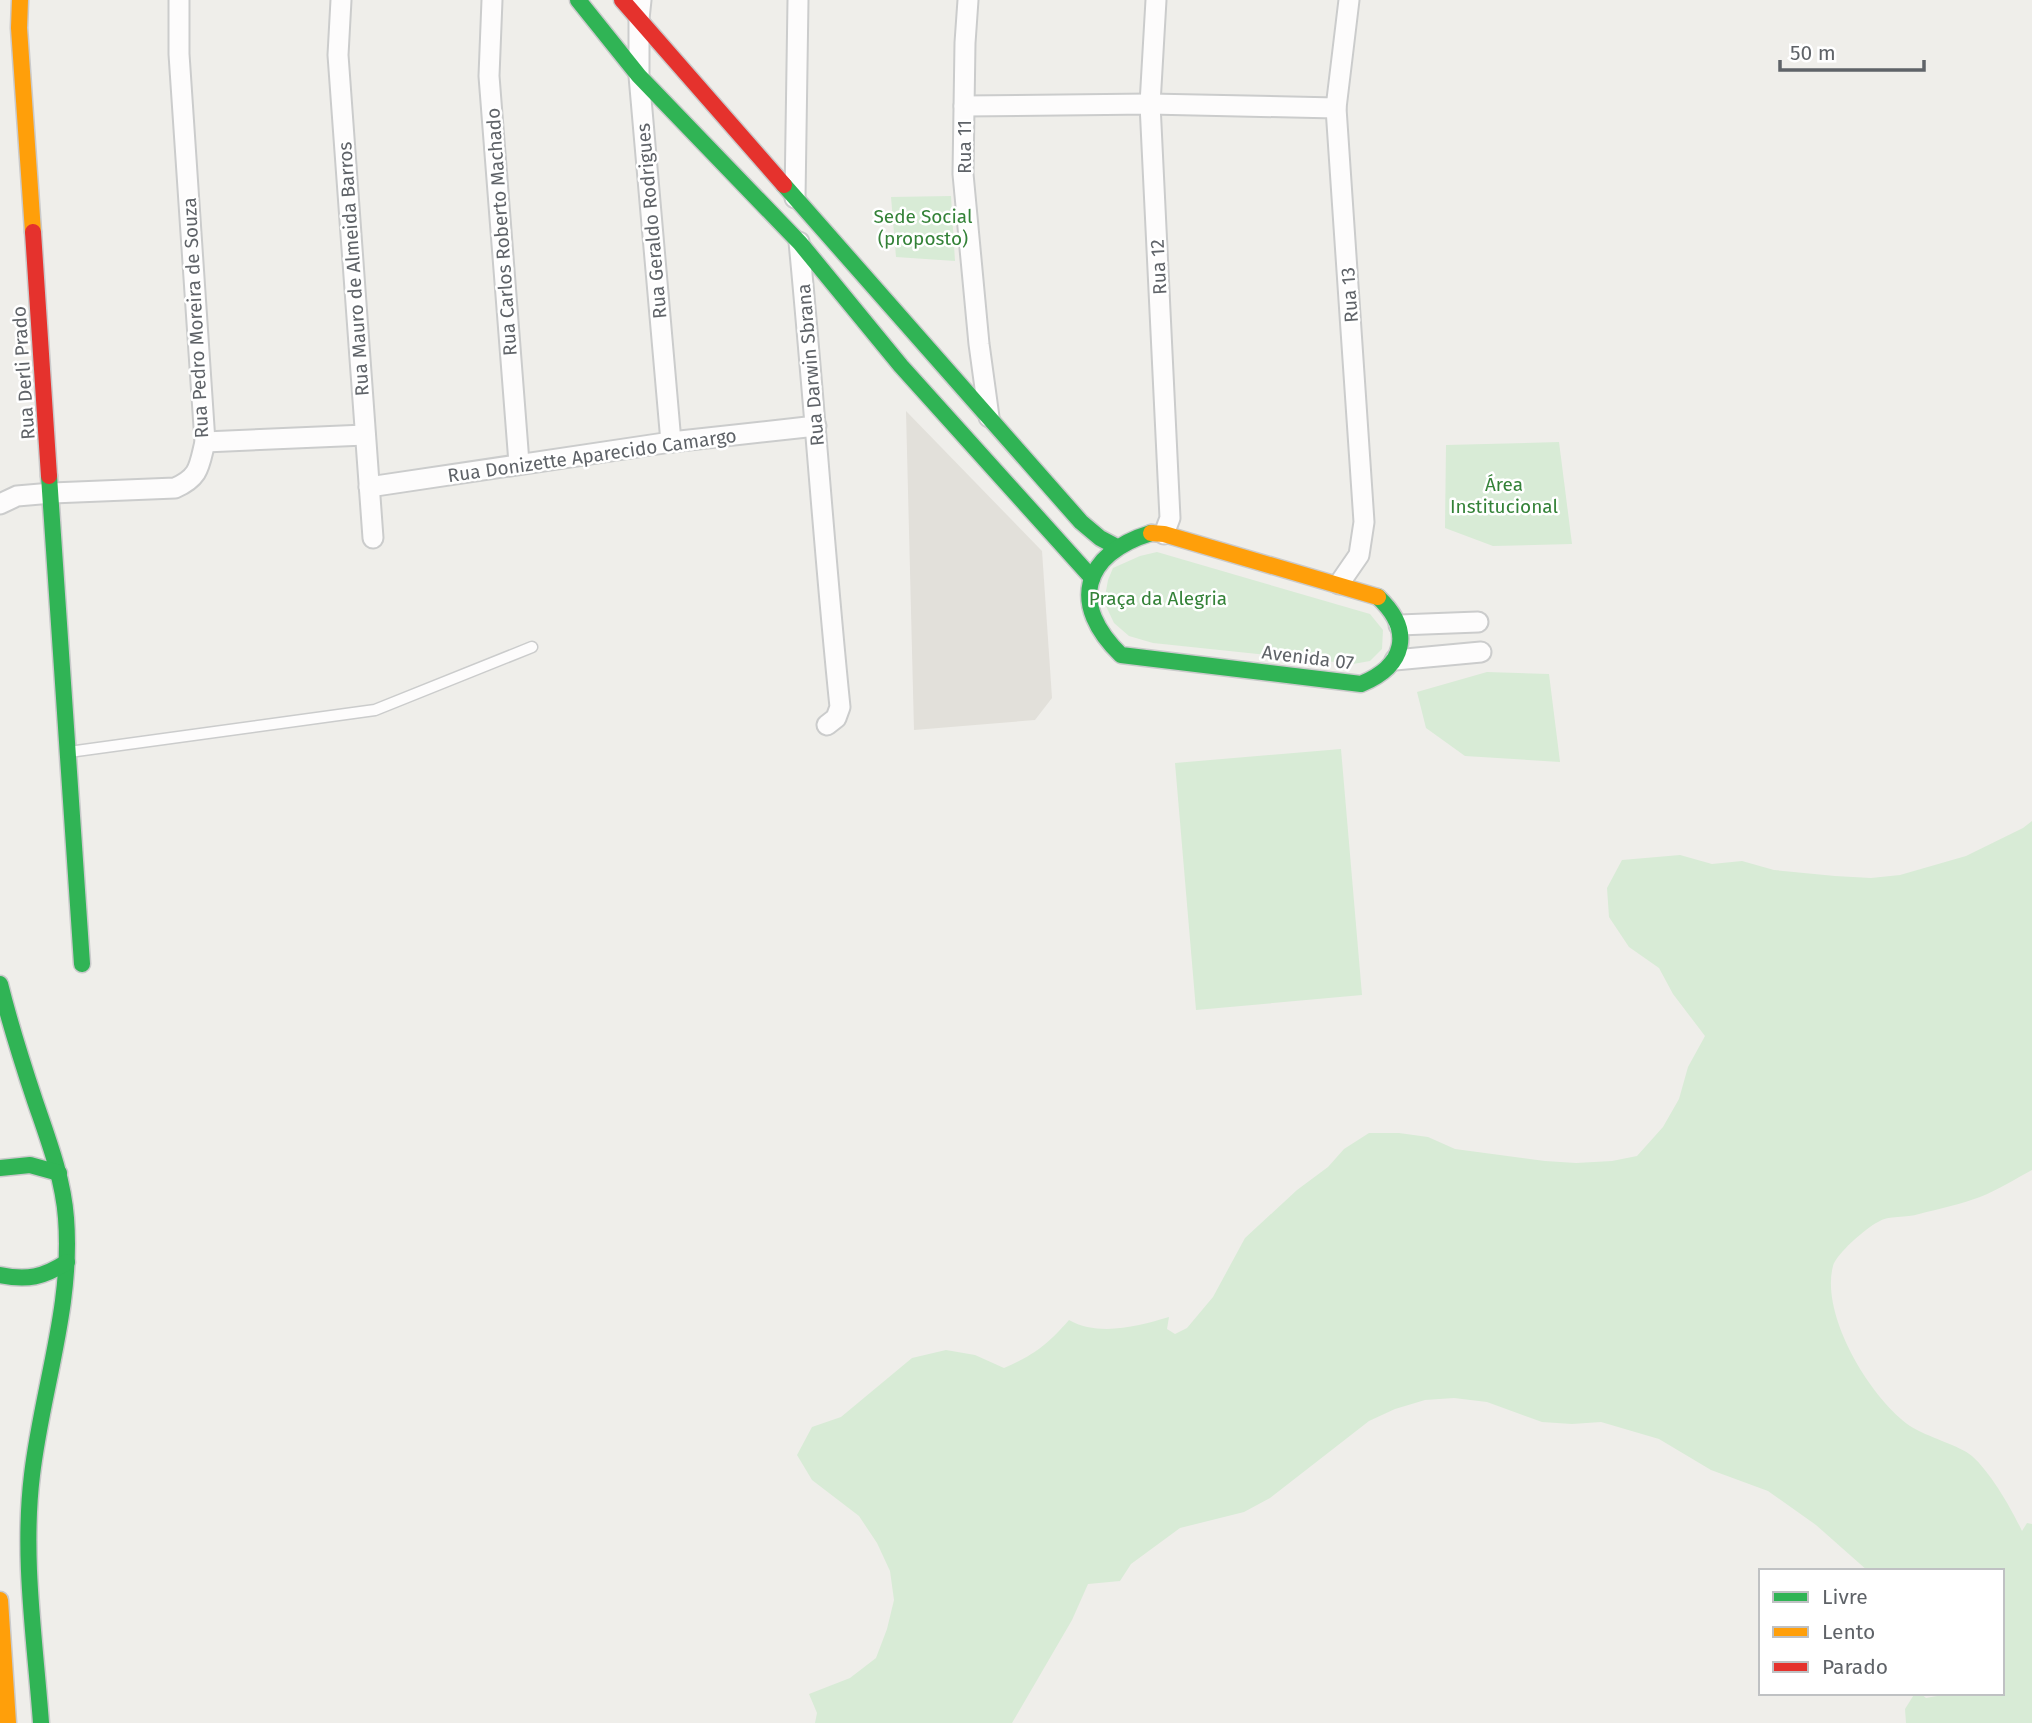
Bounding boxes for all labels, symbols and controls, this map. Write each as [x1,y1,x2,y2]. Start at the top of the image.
scale bar [1780,28,1924,72]
text: 50 m [1790,40,1836,66]
street label: Rua Carlos Roberto Machado [481,107,522,357]
street label: Rua 11 [953,120,976,174]
street label: Rua Geraldo Rodrigues [631,122,672,320]
street label: Rua Mauro de Almeida Barros [333,141,374,397]
street label: Rua Pedro Moreira de Souza [178,197,213,439]
park label: Sede Social (proposto) [873,205,973,250]
street label: Rua 12 [1146,239,1171,295]
street label: Rua 13 [1336,266,1363,324]
street label: Rua Darwin Sbrana [792,283,829,447]
street label: Rua Derli Prado [7,305,40,441]
street label: Rua Donizette Aparecido Camargo [446,424,738,487]
park label: Área Institucional [1450,473,1558,518]
park label: Praça da Alegria [1089,587,1227,610]
street label: Avenida 07 [1261,640,1355,675]
legend [1759,1569,2004,1695]
text: Livre [1822,1584,1868,1610]
text: Lento [1822,1619,1875,1645]
text: Parado [1822,1654,1888,1680]

